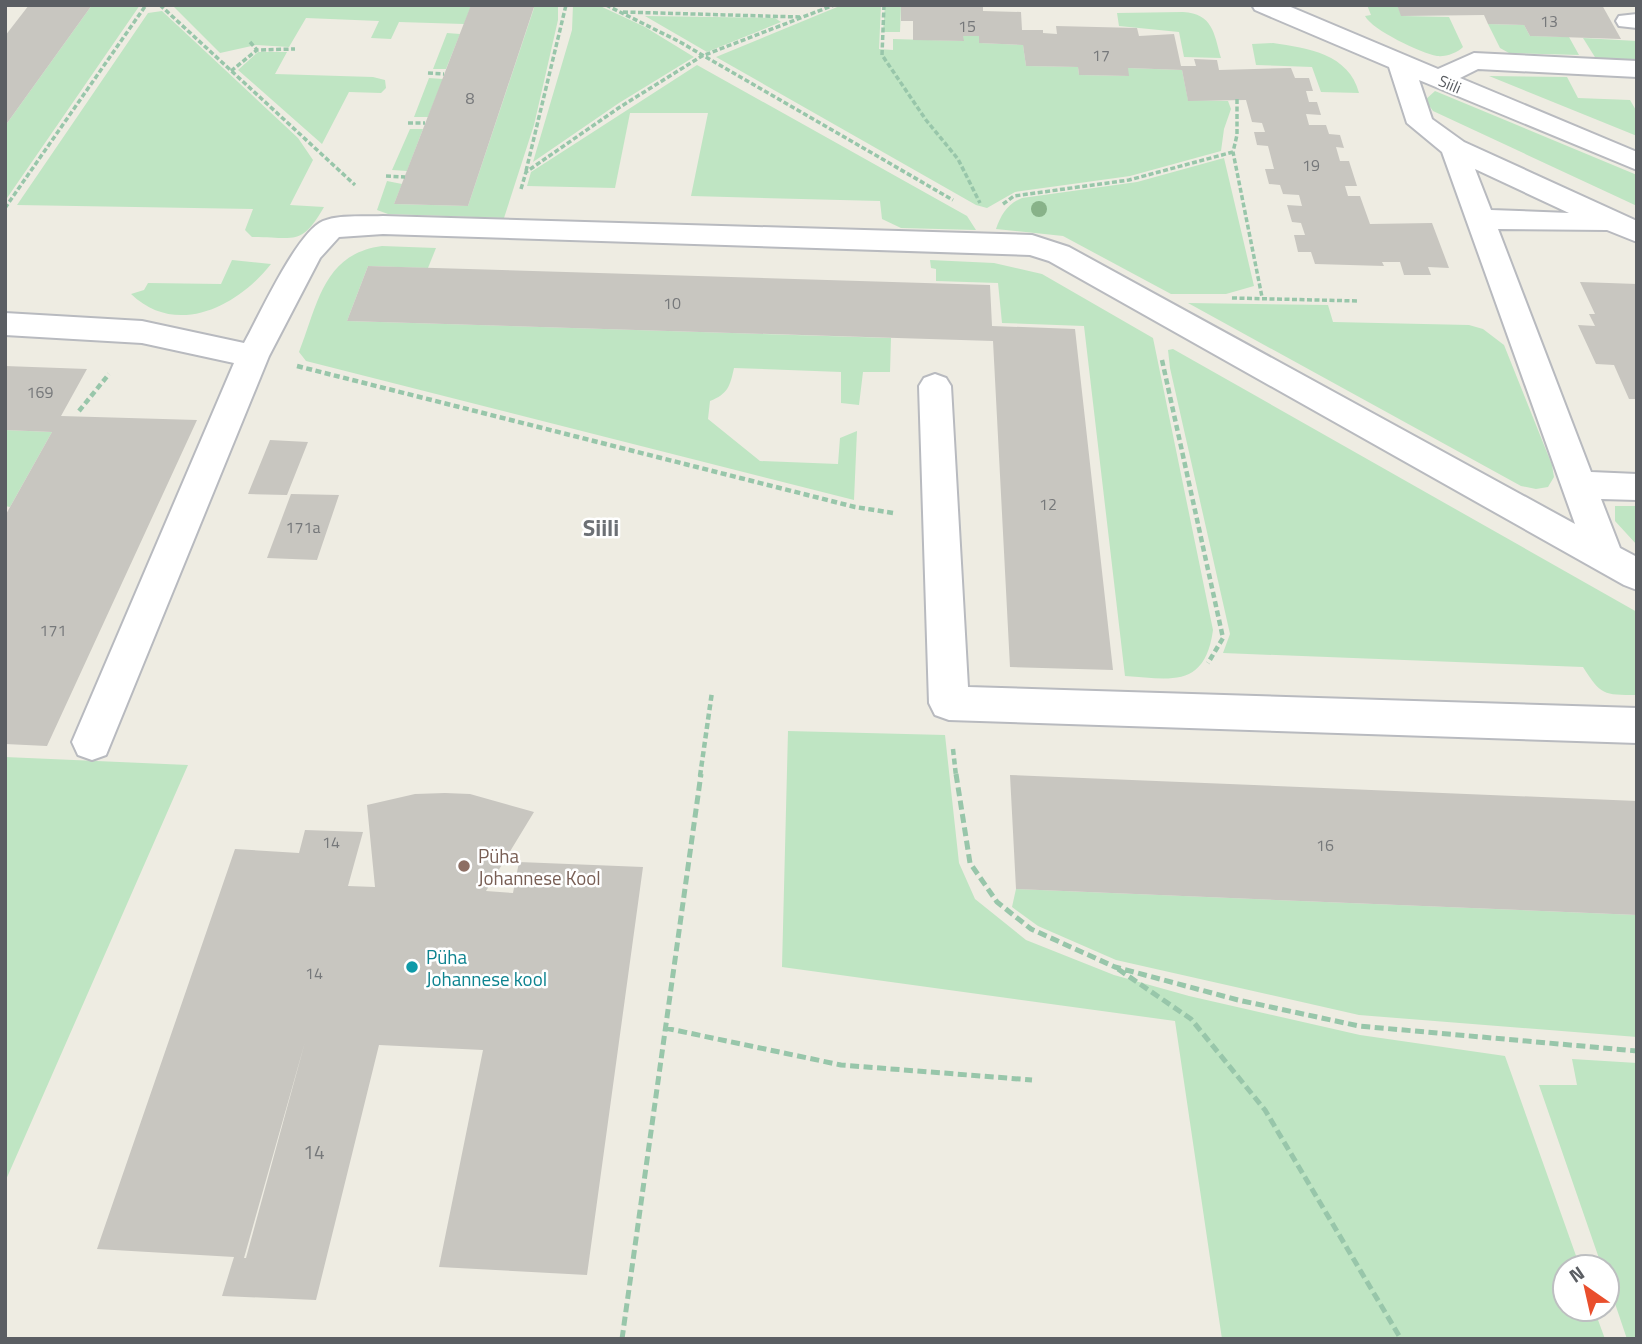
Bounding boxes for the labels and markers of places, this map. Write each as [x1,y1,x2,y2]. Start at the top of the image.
place label: Püha Johannese Kool [478,841,601,892]
marker: Püha Johannese Kool [456,858,472,874]
place label: Püha Johannese kool [426,942,547,993]
marker: Püha Johannese kool [404,959,420,975]

